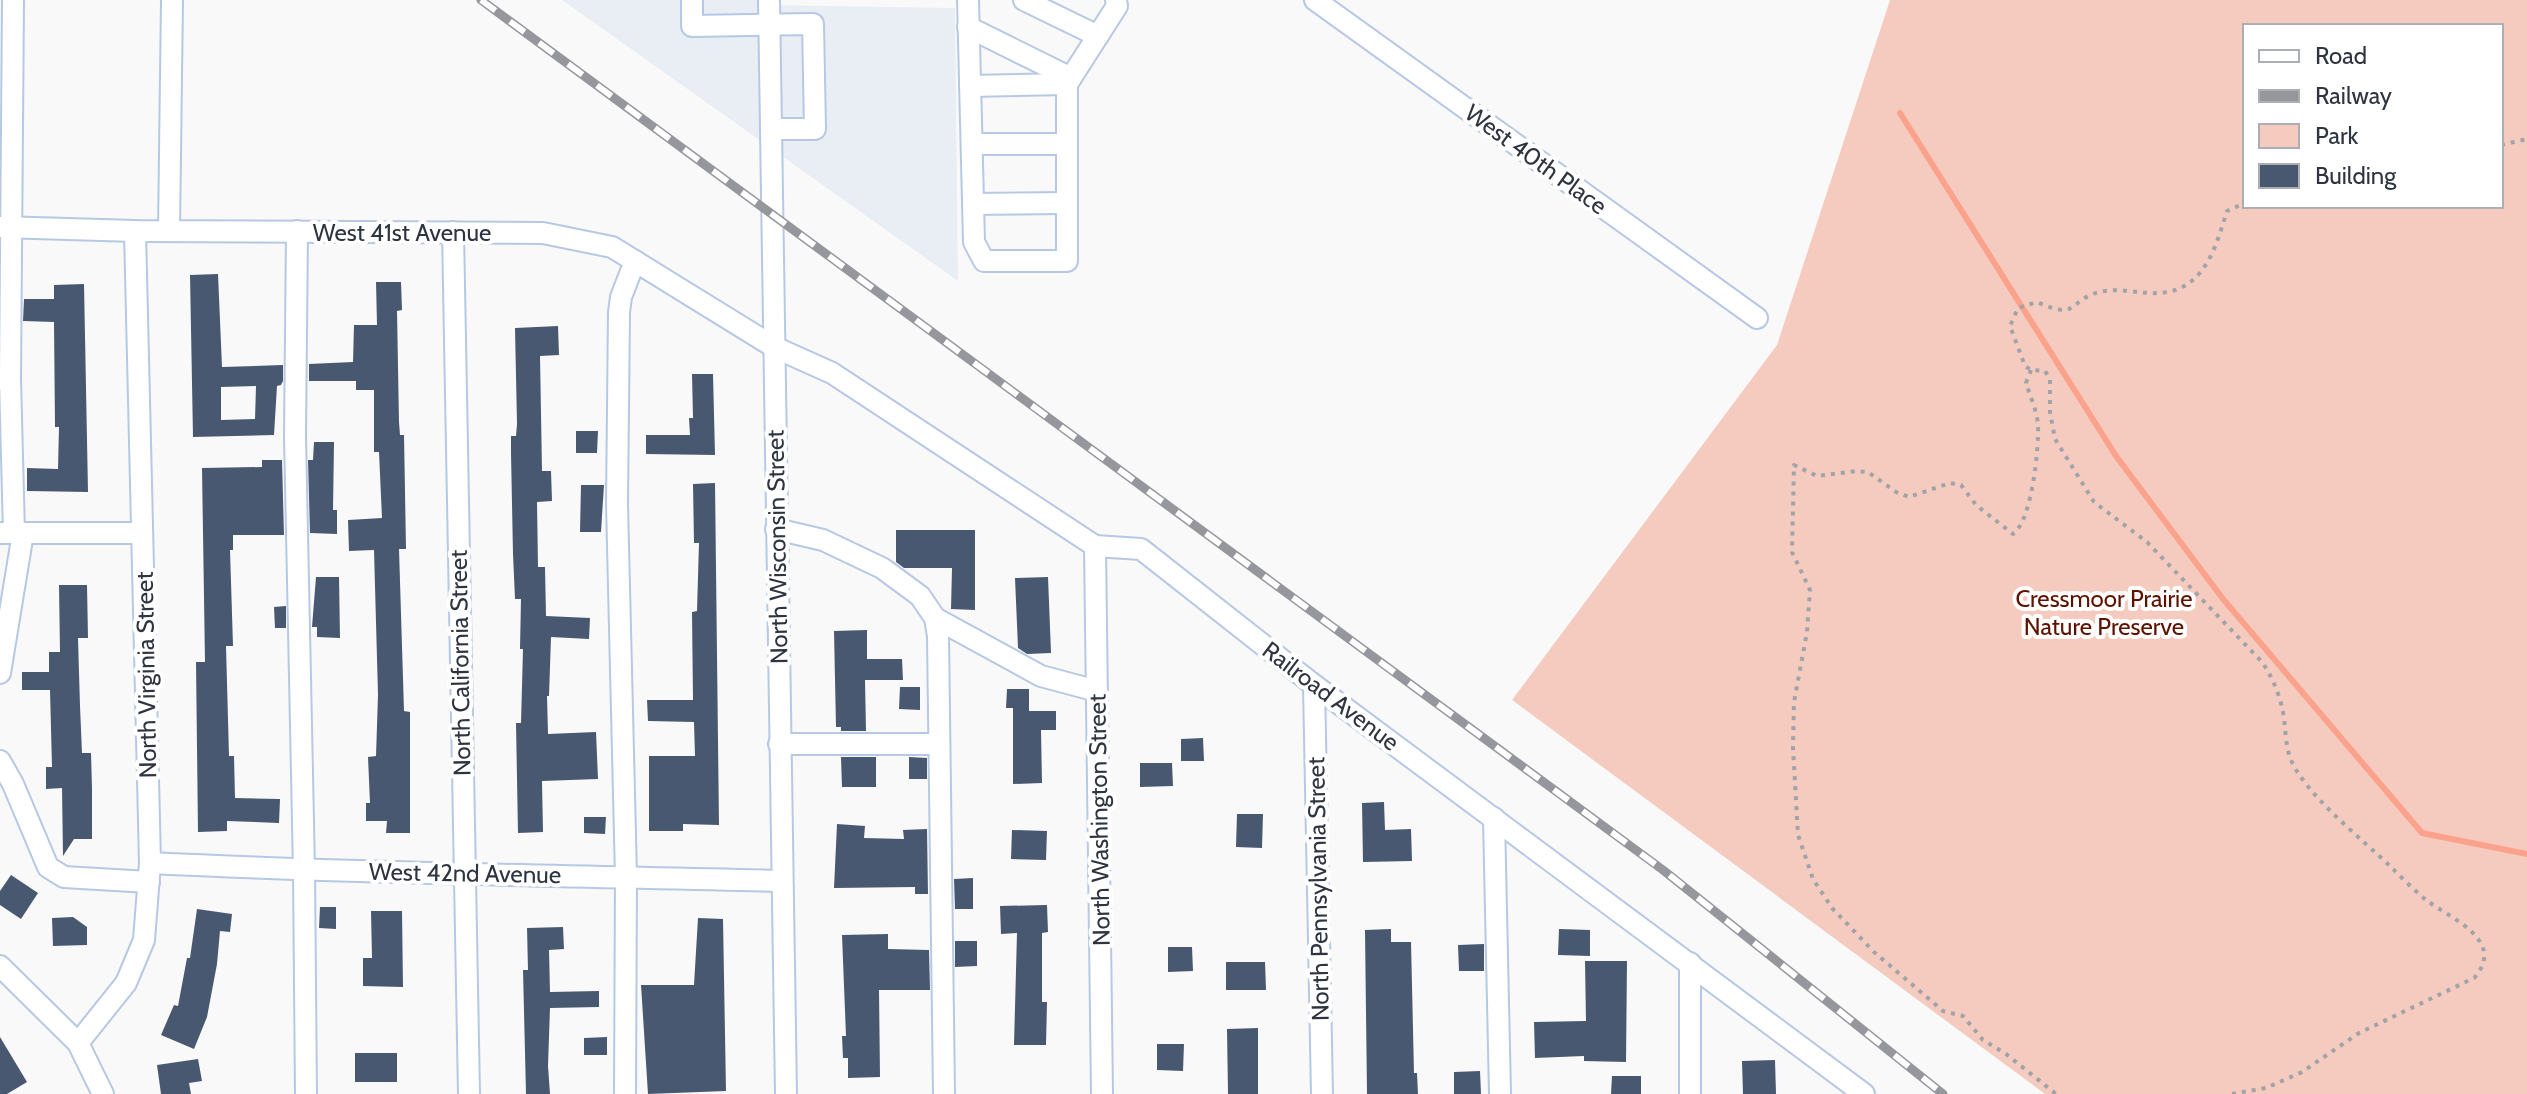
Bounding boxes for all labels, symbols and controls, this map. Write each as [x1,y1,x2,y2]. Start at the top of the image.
legend [2243,24,2503,208]
text: Road [2315,41,2367,70]
text: Railway [2315,81,2392,110]
street label: West 40th Place [1459,98,1613,220]
text: Park [2315,121,2358,150]
text: Building [2315,161,2397,190]
street label: West 41st Avenue [313,218,491,247]
street label: North Wisconsin Street [760,430,794,664]
street label: North California Street [444,550,476,776]
street label: North Virginia Street [130,571,162,779]
park label: Cressmoor Prairie Nature Preserve [2015,584,2193,641]
street label: Railroad Avenue [1257,635,1405,757]
street label: North Washington Street [1082,694,1116,946]
street label: North Pennsylvania Street [1301,757,1335,1021]
street label: West 42nd Avenue [369,857,561,889]

